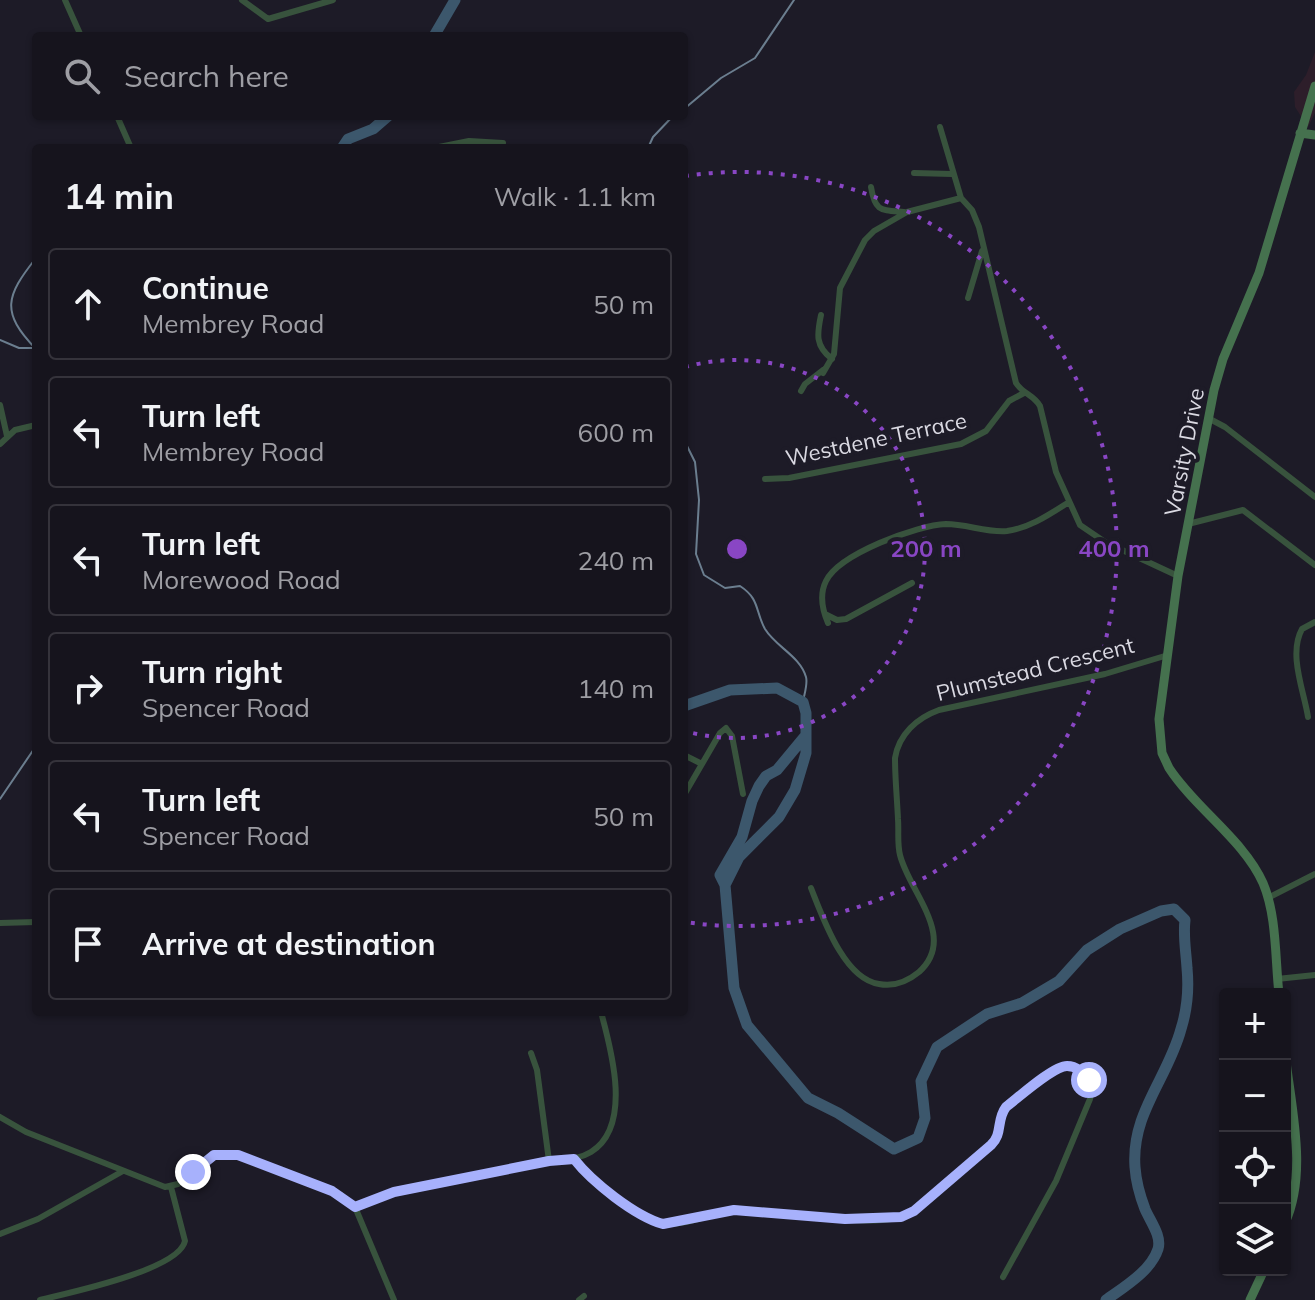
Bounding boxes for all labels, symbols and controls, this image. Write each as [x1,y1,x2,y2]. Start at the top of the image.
search box [32,32,688,120]
icon: search [60,54,104,98]
text: Search here [124,57,289,95]
text: 14 min [64,175,174,218]
text: Walk · 1.1 km [494,180,656,213]
text: Continue [142,269,269,307]
icon: ahead [66,282,110,326]
text: 50 m [593,288,654,321]
text: Membrey Road [142,307,324,340]
street label: Varsity Drive [1158,386,1210,518]
text: Turn left [142,397,260,435]
street label: Westdene Terrace [783,406,969,472]
icon: left [66,410,110,454]
text: 600 m [578,416,654,449]
text: Membrey Road [142,435,324,468]
text: Turn left [142,525,260,563]
text: 200 m [890,533,962,563]
text: 400 m [1078,533,1150,563]
centre of rings [723,535,751,563]
icon: left [66,538,110,582]
text: 240 m [578,544,654,577]
text: Morewood Road [142,563,341,596]
street label: Plumstead Crescent [933,631,1137,707]
text: Turn right [142,653,282,691]
icon: right [66,666,110,710]
text: 140 m [578,672,654,705]
text: Spencer Road [142,691,310,724]
text: Turn left [142,781,260,819]
icon: left [66,794,110,838]
text: 50 m [593,800,654,833]
text: Spencer Road [142,819,310,852]
icon: arrive [66,922,110,966]
text: Arrive at destination [142,925,436,963]
map controls [1219,988,1291,1276]
button: + [1219,988,1291,1060]
button: − [1219,1060,1291,1132]
route start [1071,1062,1107,1098]
button: locate [1219,1132,1291,1204]
route end [175,1154,211,1190]
button: layers [1219,1204,1291,1276]

